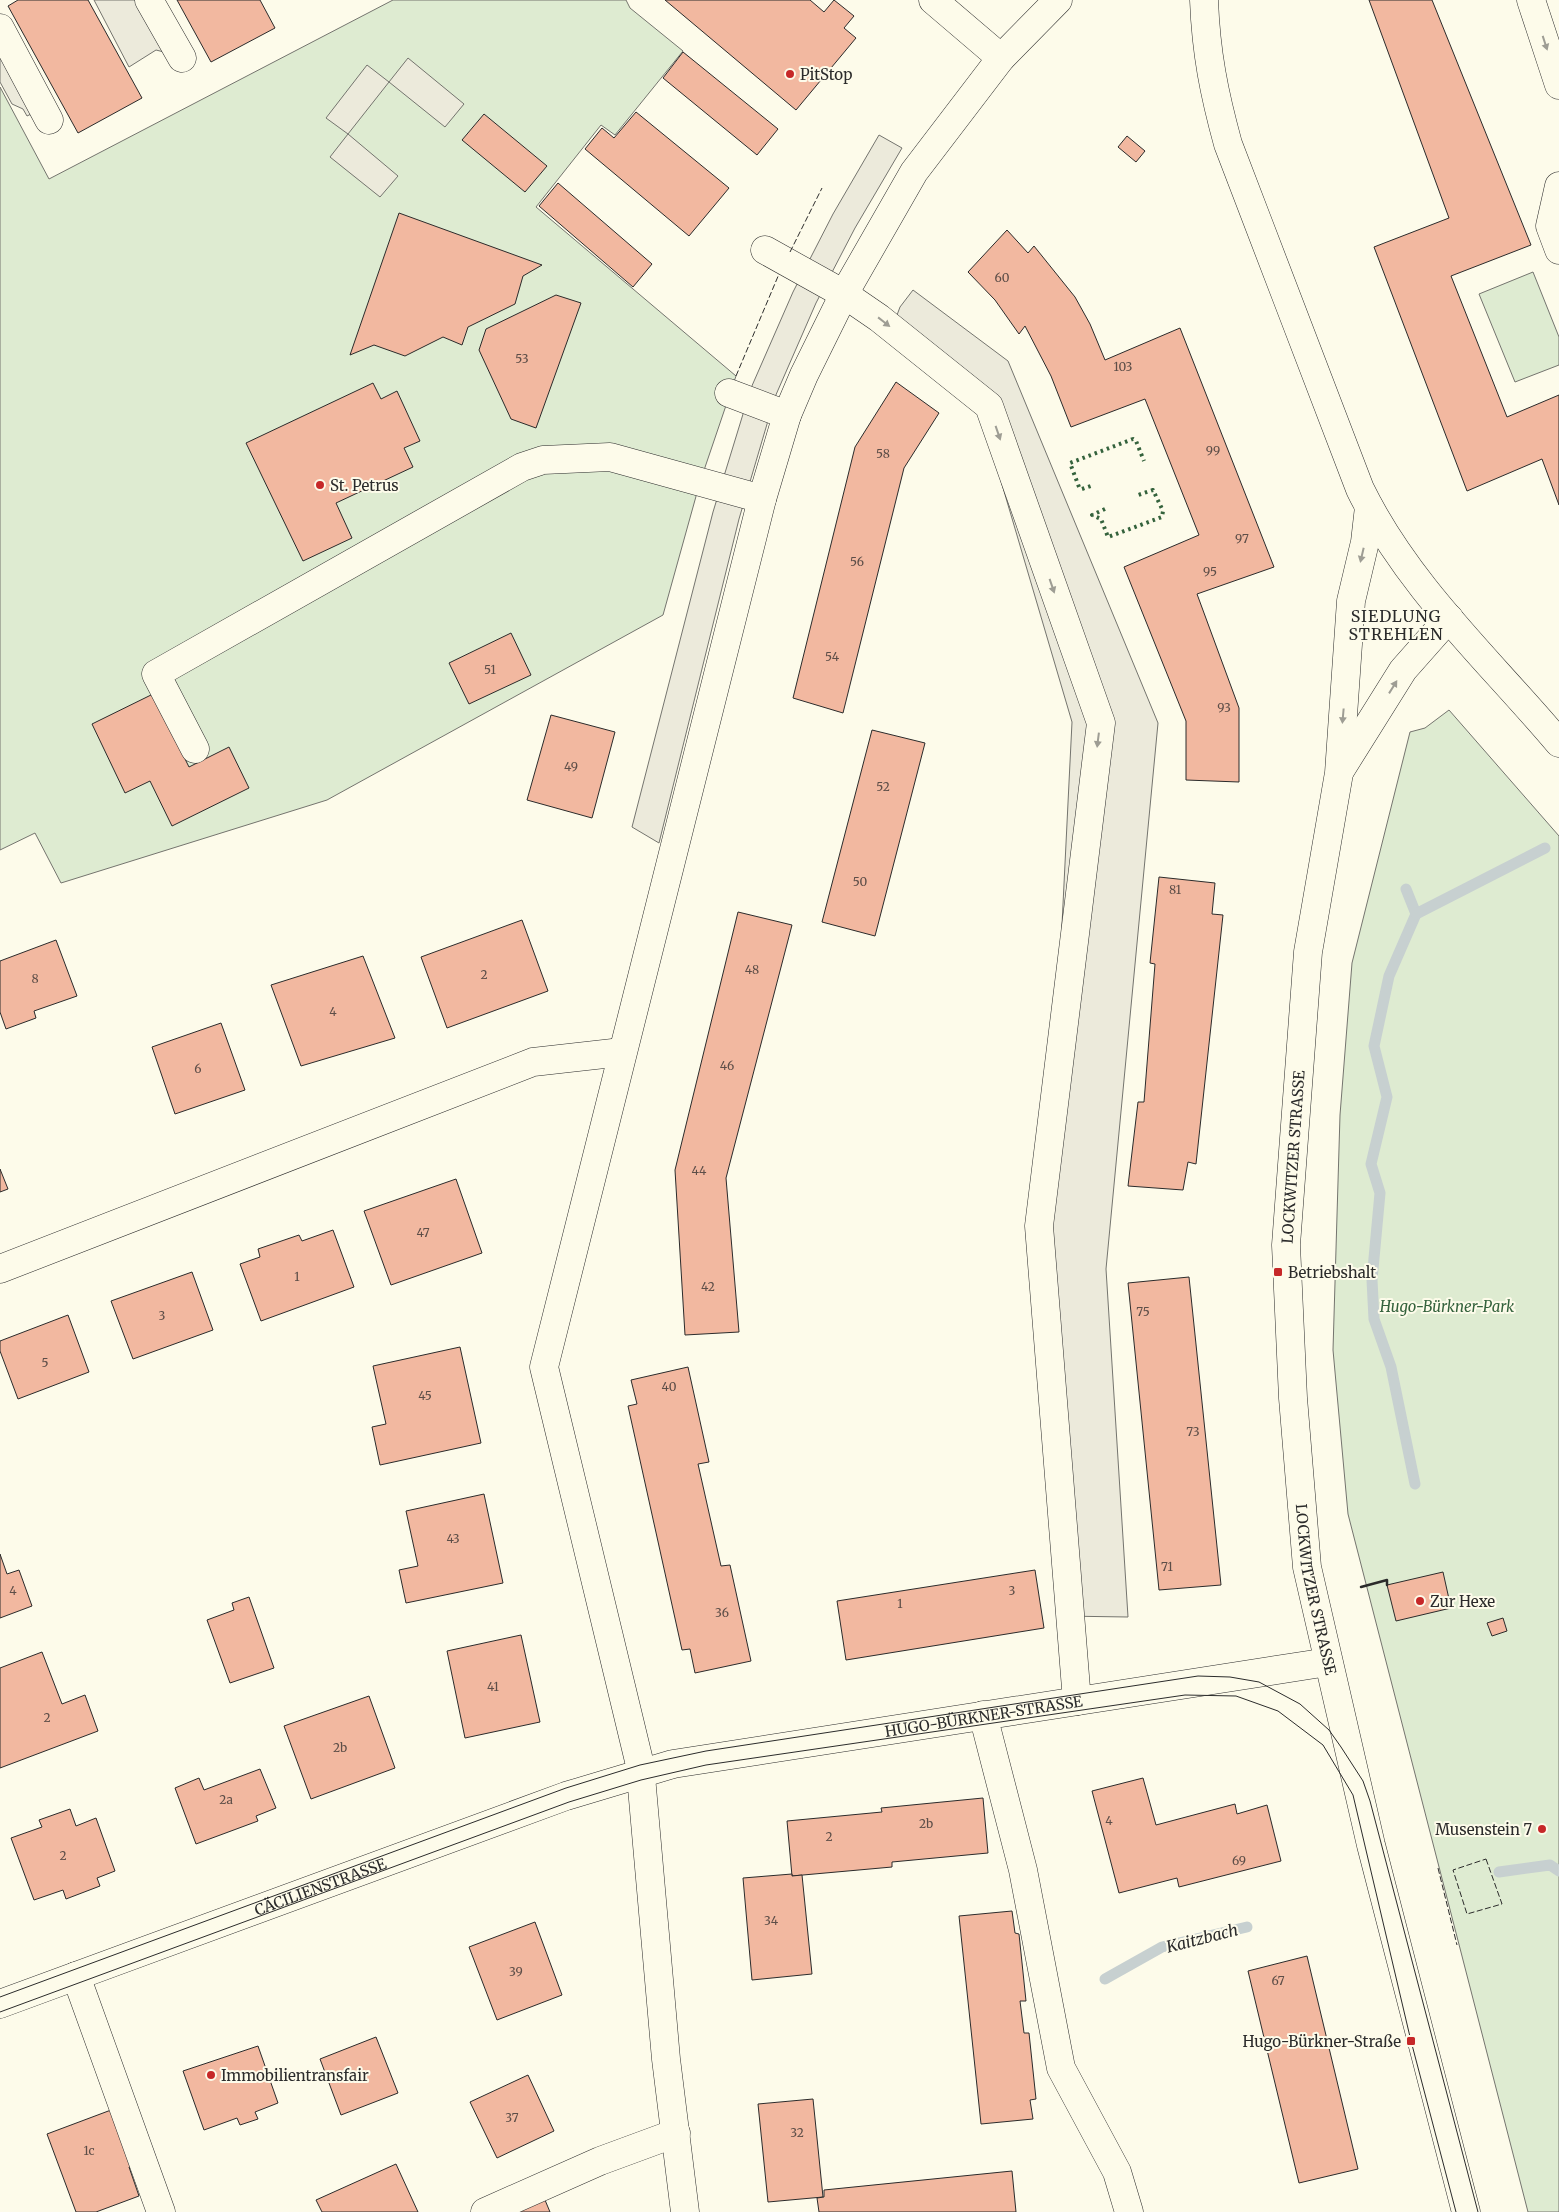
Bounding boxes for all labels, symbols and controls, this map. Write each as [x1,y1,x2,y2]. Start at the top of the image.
one-way arrow [1542,35,1549,50]
place label: PitStop [800,65,852,84]
marker: PitStop [784,68,796,80]
house number: 60 [995,270,1010,285]
one-way arrow [877,317,890,328]
house number: 53 [515,351,529,366]
house number: 103 [1114,359,1133,374]
one-way arrow [994,426,1002,441]
house number: 99 [1206,443,1220,458]
house number: 58 [876,446,890,461]
place label: St. Petrus [330,476,399,495]
marker: St. Petrus [314,479,326,491]
house number: 97 [1235,531,1249,546]
one-way arrow [1358,547,1366,562]
house number: 56 [850,554,864,569]
house number: 95 [1203,564,1217,579]
one-way arrow [1048,579,1056,594]
district label: SIEDLUNG STREHLEN [1348,606,1444,644]
house number: 54 [825,649,840,664]
house number: 51 [484,662,496,677]
one-way arrow [1388,680,1397,693]
house number: 93 [1217,700,1231,715]
one-way arrow [1339,708,1347,724]
one-way arrow [1094,733,1102,749]
house number: 49 [564,759,578,774]
house number: 52 [876,779,890,794]
house number: 50 [853,874,868,889]
house number: 81 [1169,882,1182,897]
house number: 48 [745,962,759,977]
house number: 2 [480,967,488,982]
house number: 8 [31,971,39,986]
house number: 4 [329,1004,337,1019]
house number: 46 [720,1058,734,1073]
house number: 6 [194,1061,202,1076]
street label: LOCKWITZER STRASSE [1277,1069,1309,1244]
house number: 44 [692,1163,707,1178]
house number: 47 [416,1225,430,1240]
place label: Betriebshalt [1288,1263,1376,1282]
marker: Betriebshalt [1272,1266,1284,1278]
house number: 1 [294,1269,300,1284]
house number: 42 [701,1279,715,1294]
park label: Hugo-Bürkner-Park [1379,1297,1515,1316]
house number: 75 [1136,1304,1150,1319]
house number: 3 [159,1308,166,1323]
house number: 5 [41,1355,49,1370]
house number: 40 [662,1379,677,1394]
house number: 45 [418,1388,432,1403]
house number: 73 [1186,1424,1200,1439]
street label: LOCKWITZER STRASSE [1292,1503,1341,1677]
house number: 43 [446,1531,460,1546]
house number: 71 [1161,1559,1174,1574]
house number: 4 [9,1583,17,1598]
house number: 3 [1009,1583,1016,1598]
place label: Zur Hexe [1430,1592,1495,1611]
marker: Zur Hexe [1414,1595,1426,1607]
house number: 1 [897,1596,903,1611]
house number: 36 [715,1605,729,1620]
house number: 41 [487,1679,500,1694]
street label: HUGO-BÜRKNER-STRASSE [883,1691,1084,1740]
house number: 2 [43,1710,51,1725]
house number: 2b [333,1740,347,1755]
house number: 2a [219,1792,233,1807]
house number: 4 [1105,1813,1113,1828]
house number: 2b [919,1816,933,1831]
place label: Musenstein 7 [1435,1820,1532,1839]
marker: Musenstein 7 [1536,1823,1548,1835]
house number: 2 [825,1829,833,1844]
house number: 2 [59,1848,67,1863]
street label: CÄCILIENSTRASSE [252,1853,389,1919]
house number: 69 [1232,1853,1246,1868]
house number: 34 [764,1913,779,1928]
water label: Kaitzbach [1163,1919,1240,1957]
house number: 39 [509,1964,523,1979]
house number: 67 [1271,1973,1285,1988]
place label: Hugo-Bürkner-Straße [1243,2032,1401,2051]
marker: Hugo-Bürkner-Straße [1405,2035,1417,2047]
place label: Immobilientransfair [221,2066,369,2085]
marker: Immobilientransfair [205,2069,217,2081]
house number: 37 [505,2110,519,2125]
house number: 32 [790,2125,804,2140]
house number: 1c [83,2143,95,2158]

